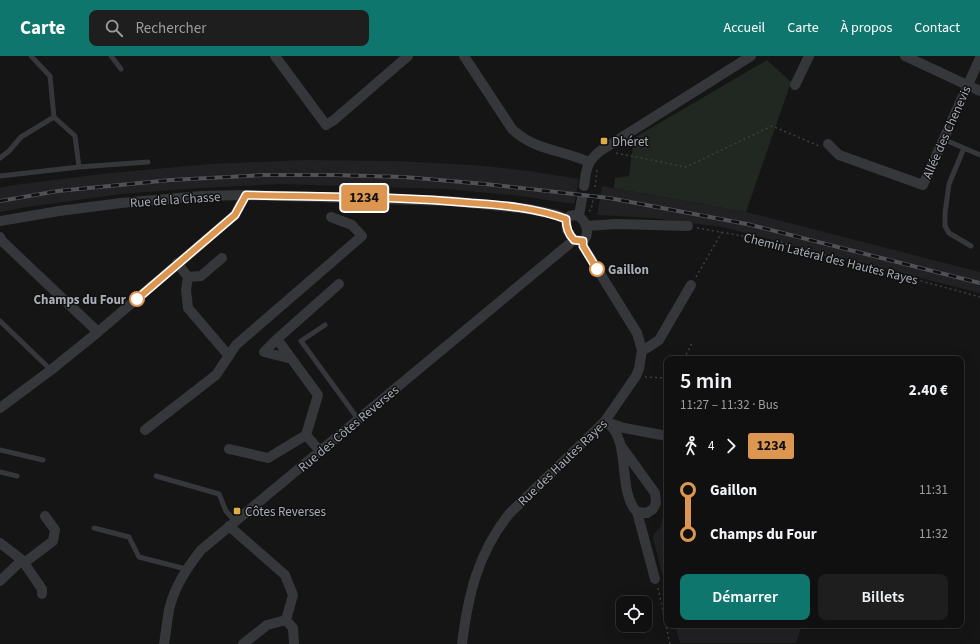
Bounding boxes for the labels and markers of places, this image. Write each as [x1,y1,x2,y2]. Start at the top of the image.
place label: Dhéret [612,133,649,151]
marker: Dhéret [599,136,609,146]
marker: Gaillon [589,261,605,277]
place label: Gaillon [608,261,649,279]
place label: Champs du Four [33,291,127,309]
marker: Champs du Four [129,291,145,307]
place label: Côtes Reverses [245,503,327,521]
marker: Côtes Reverses [232,506,242,516]

